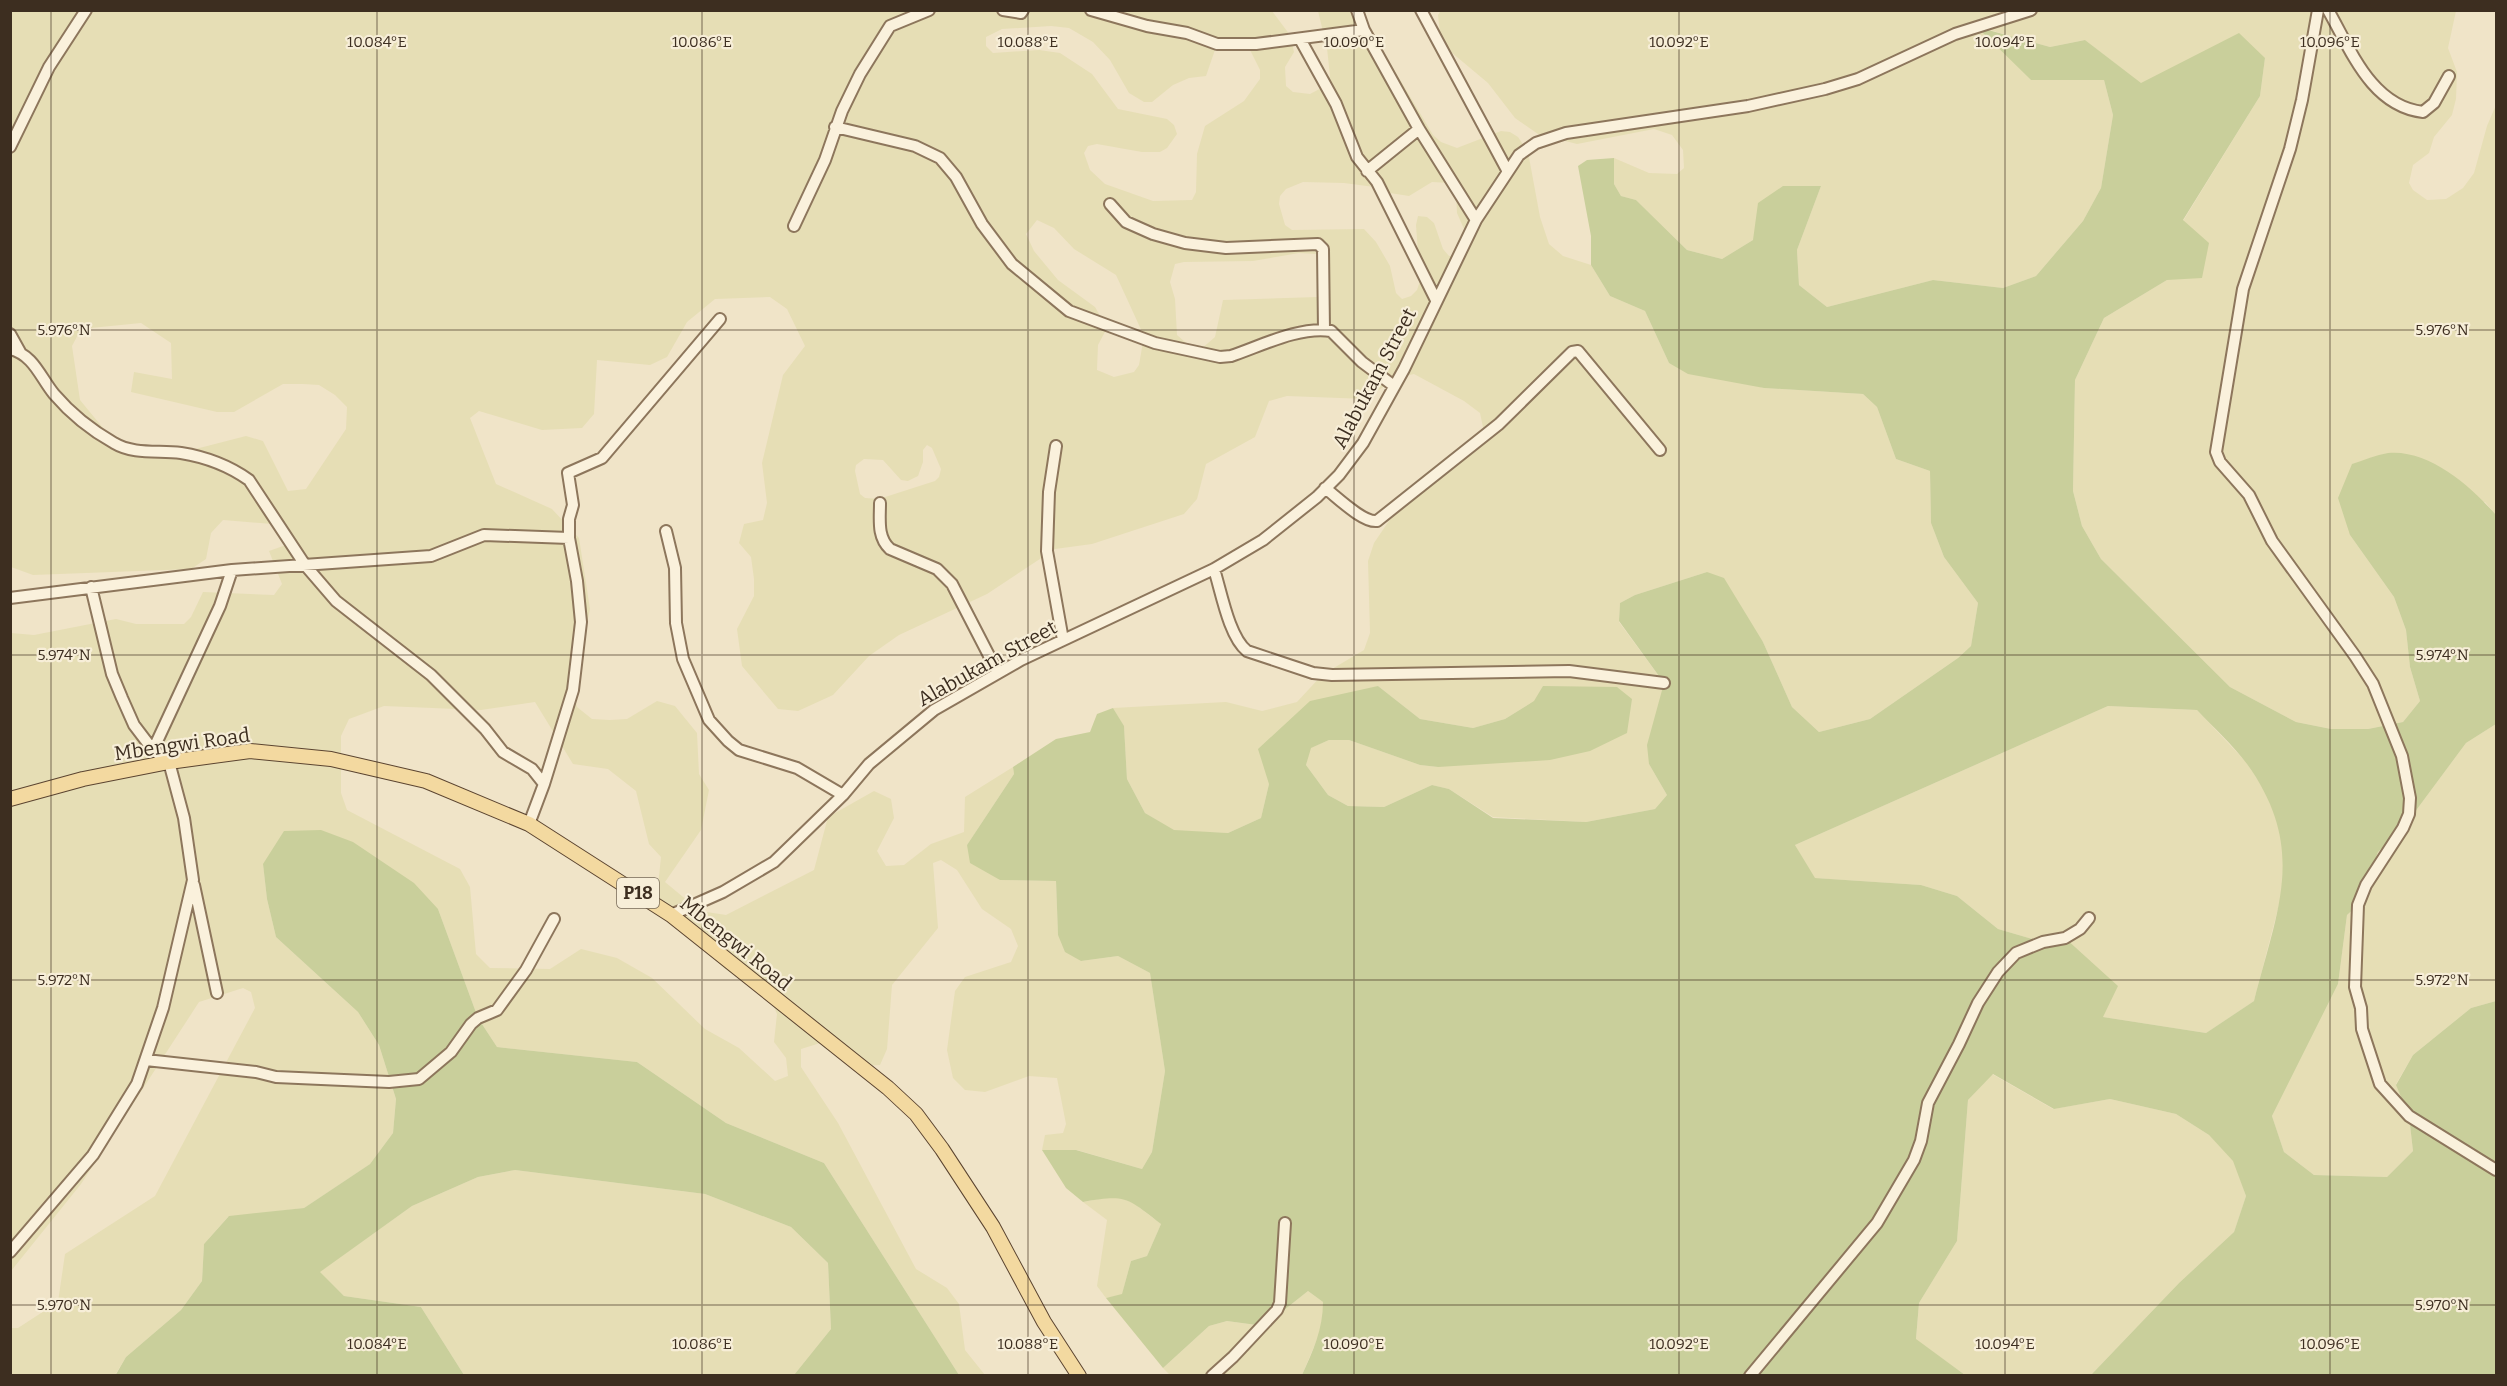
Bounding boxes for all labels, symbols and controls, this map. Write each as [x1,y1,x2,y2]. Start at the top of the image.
text: 10.084°E [347,33,407,51]
text: 10.086°E [672,33,732,51]
text: 10.088°E [998,33,1058,51]
text: 10.090°E [1324,33,1384,51]
text: 10.092°E [1649,33,1709,51]
text: 10.094°E [1975,33,2035,51]
text: 10.096°E [2300,33,2360,51]
street label: Alabukam Street [1327,304,1421,452]
text: 5.976°N [37,321,91,339]
text: 5.976°N [2415,321,2469,339]
street label: Alabukam Street [913,615,1061,711]
text: 5.974°N [37,646,91,664]
text: 5.974°N [2415,646,2469,664]
street label: Mbengwi Road [113,723,252,765]
road number: P18 [617,878,659,908]
street label: Mbengwi Road [675,891,797,995]
text: 5.972°N [37,971,91,989]
text: 5.972°N [2415,971,2469,989]
text: 5.970°N [37,1296,91,1314]
text: 5.970°N [2415,1296,2469,1314]
text: 10.084°E [347,1335,407,1353]
text: 10.086°E [672,1335,732,1353]
text: 10.088°E [998,1335,1058,1353]
text: 10.090°E [1324,1335,1384,1353]
text: 10.092°E [1649,1335,1709,1353]
text: 10.094°E [1975,1335,2035,1353]
text: 10.096°E [2300,1335,2360,1353]

